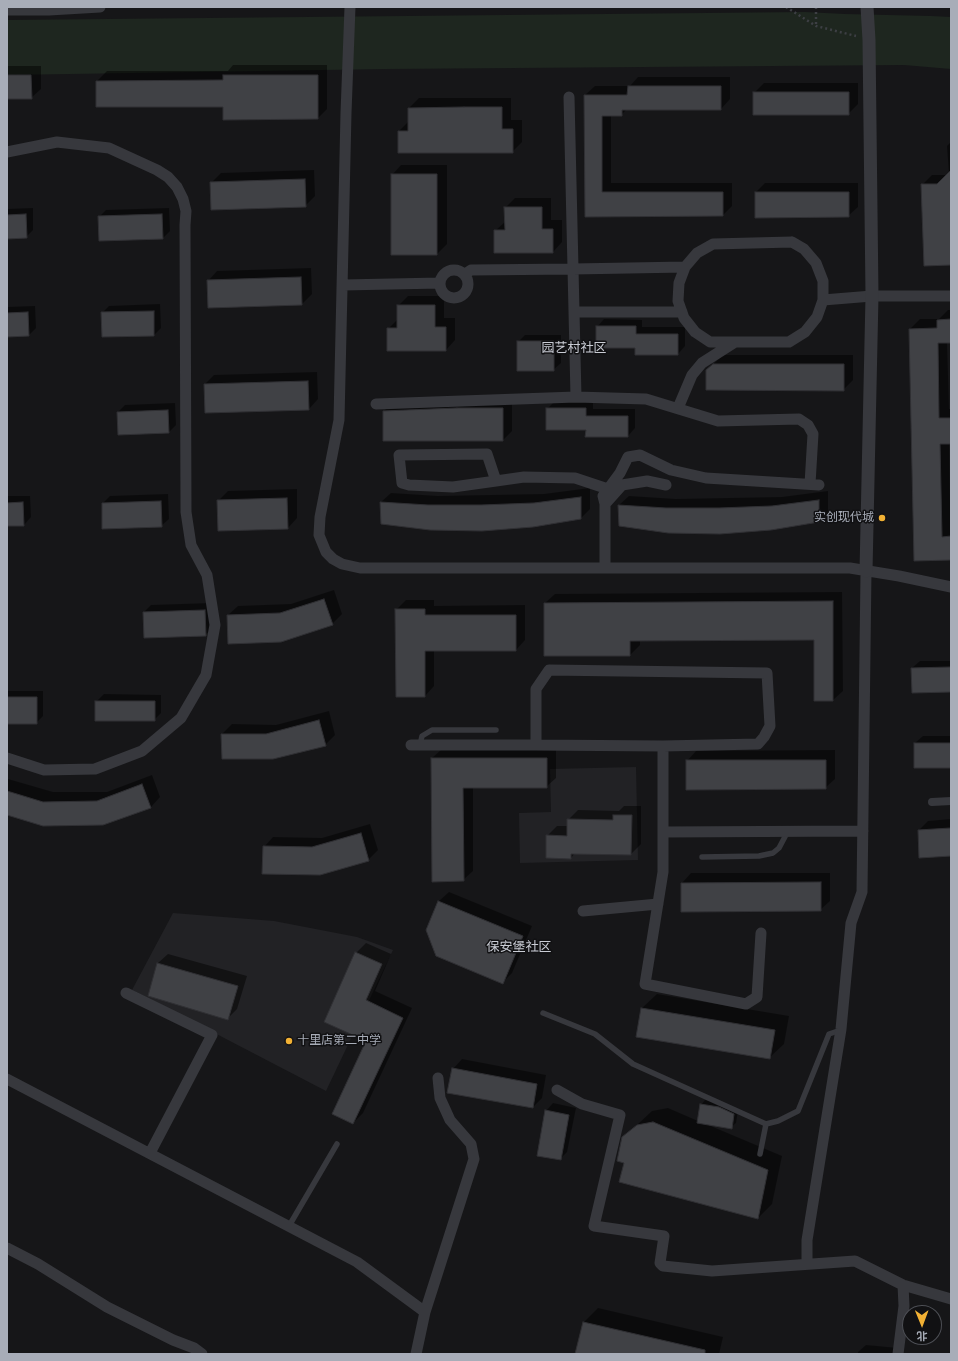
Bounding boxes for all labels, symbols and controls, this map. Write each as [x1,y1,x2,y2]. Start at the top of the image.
district label: 园艺村社区 [542,340,606,356]
place label: 实创现代城 [814,511,874,525]
marker: 实创现代城 [877,513,887,523]
district label: 保安堡社区 [487,939,551,955]
place label: 十里店第二中学 [297,1034,381,1048]
marker: 十里店第二中学 [284,1036,294,1046]
north arrow [902,1305,942,1345]
text: 北 [917,1330,928,1342]

